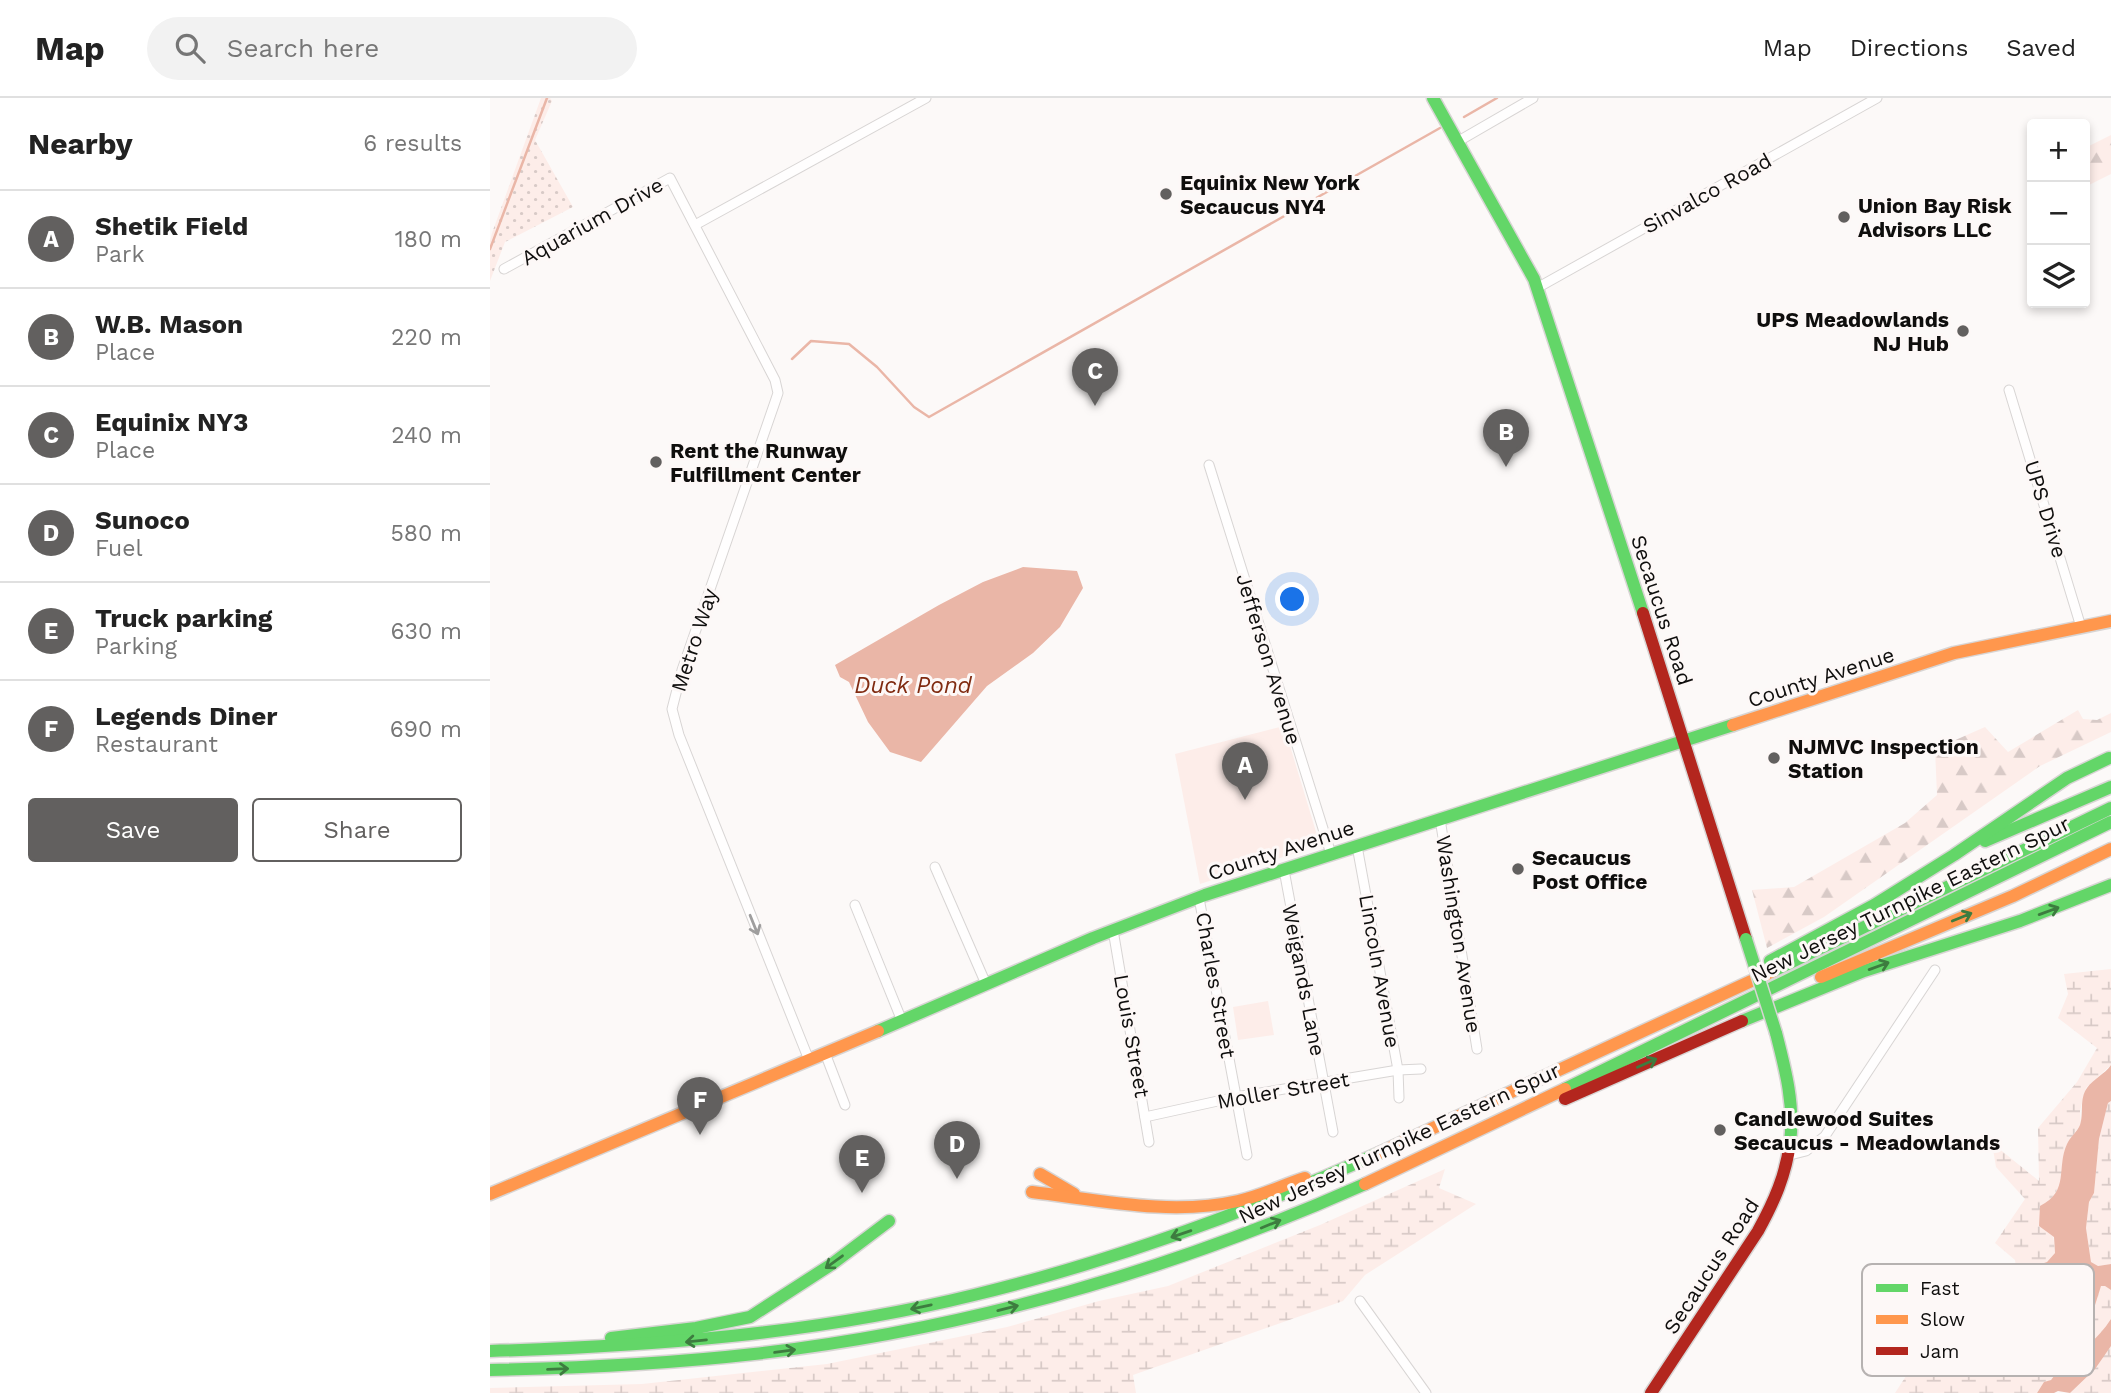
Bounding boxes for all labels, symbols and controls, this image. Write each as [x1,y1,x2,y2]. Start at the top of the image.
search box [147,17,637,80]
text: Map [35,29,105,68]
icon: search [171,29,209,67]
text: Search here [227,33,379,63]
text: Map [1763,34,1812,62]
text: Directions [1850,34,1968,62]
text: Saved [2006,34,2076,62]
map controls [2027,119,2090,308]
button: + [2027,119,2090,182]
text: Nearby [28,126,133,161]
text: 6 results [363,130,462,157]
street label: Sinvalco Road [1638,147,1776,239]
place label: Equinix New York Secaucus NY4 [1180,170,1361,219]
street label: Aquarium Drive [517,172,667,270]
button: − [2027,182,2090,245]
marker: Equinix New York Secaucus NY4 [1158,186,1174,202]
place label: Union Bay Risk Advisors LLC [1858,193,2013,242]
marker: Union Bay Risk Advisors LLC [1836,209,1852,225]
text: Shetik Field [95,211,248,241]
text: A [43,226,59,253]
text: 180 m [395,226,462,253]
text: Park [95,241,144,268]
button: layers [2027,245,2090,308]
place label: UPS Meadowlands NJ Hub [1756,307,1949,356]
text: W.B. Mason [95,309,243,339]
marker: UPS Meadowlands NJ Hub [1955,323,1971,339]
text: B [43,324,59,351]
text: 220 m [391,324,462,351]
text: Place [95,339,155,366]
pin: C [1072,348,1118,406]
text: Equinix NY3 [95,407,248,437]
pin: B [1483,409,1529,467]
text: C [43,422,59,449]
text: 240 m [391,422,462,449]
text: Place [95,437,155,464]
place label: Rent the Runway Fulfillment Center [670,438,861,487]
marker: Rent the Runway Fulfillment Center [648,454,664,470]
street label: UPS Drive [2019,457,2073,561]
text: Sunoco [95,505,190,535]
text: D [43,520,59,547]
text: 580 m [390,520,462,547]
street label: Secaucus Road [1626,532,1698,688]
text: Fuel [95,535,143,562]
street label: Jefferson Avenue [1231,570,1307,748]
your location [1275,582,1309,616]
street label: Metro Way [666,585,723,695]
text: Truck parking [95,603,272,633]
text: E [44,618,58,645]
text: 630 m [391,618,462,645]
text: Parking [95,633,177,660]
street label: County Avenue [1745,642,1897,712]
water label: Duck Pond [854,672,973,699]
text: Legends Diner [95,701,277,731]
text: F [44,716,58,743]
text: 690 m [390,716,462,743]
text: Restaurant [95,731,218,758]
place label: NJMVC Inspection Station [1788,734,1979,783]
pin: A [1222,742,1268,800]
marker: NJMVC Inspection Station [1766,750,1782,766]
button: Save [28,798,238,862]
button: Share [252,798,462,862]
street label: New Jersey Turnpike Eastern Spur [1746,810,2074,987]
street label: County Avenue [1205,815,1357,885]
street label: Washington Avenue [1431,833,1487,1035]
place label: Secaucus Post Office [1532,845,1647,894]
marker: Secaucus Post Office [1510,861,1526,877]
street label: Lincoln Avenue [1354,892,1406,1050]
street label: Weigands Lane [1277,902,1331,1058]
one-way arrow [2037,904,2059,917]
one-way arrow [1951,909,1972,922]
street label: Charles Street [1191,910,1241,1060]
one-way arrow [749,913,762,935]
one-way arrow [1867,958,1889,971]
street label: Louis Street [1109,972,1155,1100]
one-way arrow [1635,1056,1657,1069]
street label: New Jersey Turnpike Eastern Spur [1234,1057,1564,1229]
street label: Moller Street [1215,1066,1351,1114]
pin: F [677,1077,723,1135]
place label: Candlewood Suites Secaucus - Meadowlands [1734,1106,2000,1155]
pin: D [934,1121,980,1179]
marker: Candlewood Suites Secaucus - Meadowlands [1712,1122,1728,1138]
pin: E [839,1135,885,1193]
street label: Secaucus Road [1658,1194,1764,1338]
one-way arrow [1260,1217,1282,1230]
one-way arrow [1170,1229,1192,1241]
one-way arrow [825,1255,844,1269]
legend [1862,1264,2094,1376]
text: Fast [1920,1277,1959,1300]
one-way arrow [910,1301,933,1315]
one-way arrow [996,1301,1019,1314]
text: Slow [1920,1308,1965,1331]
one-way arrow [686,1335,708,1348]
text: Jam [1920,1340,1959,1363]
one-way arrow [773,1344,796,1357]
one-way arrow [546,1363,569,1376]

